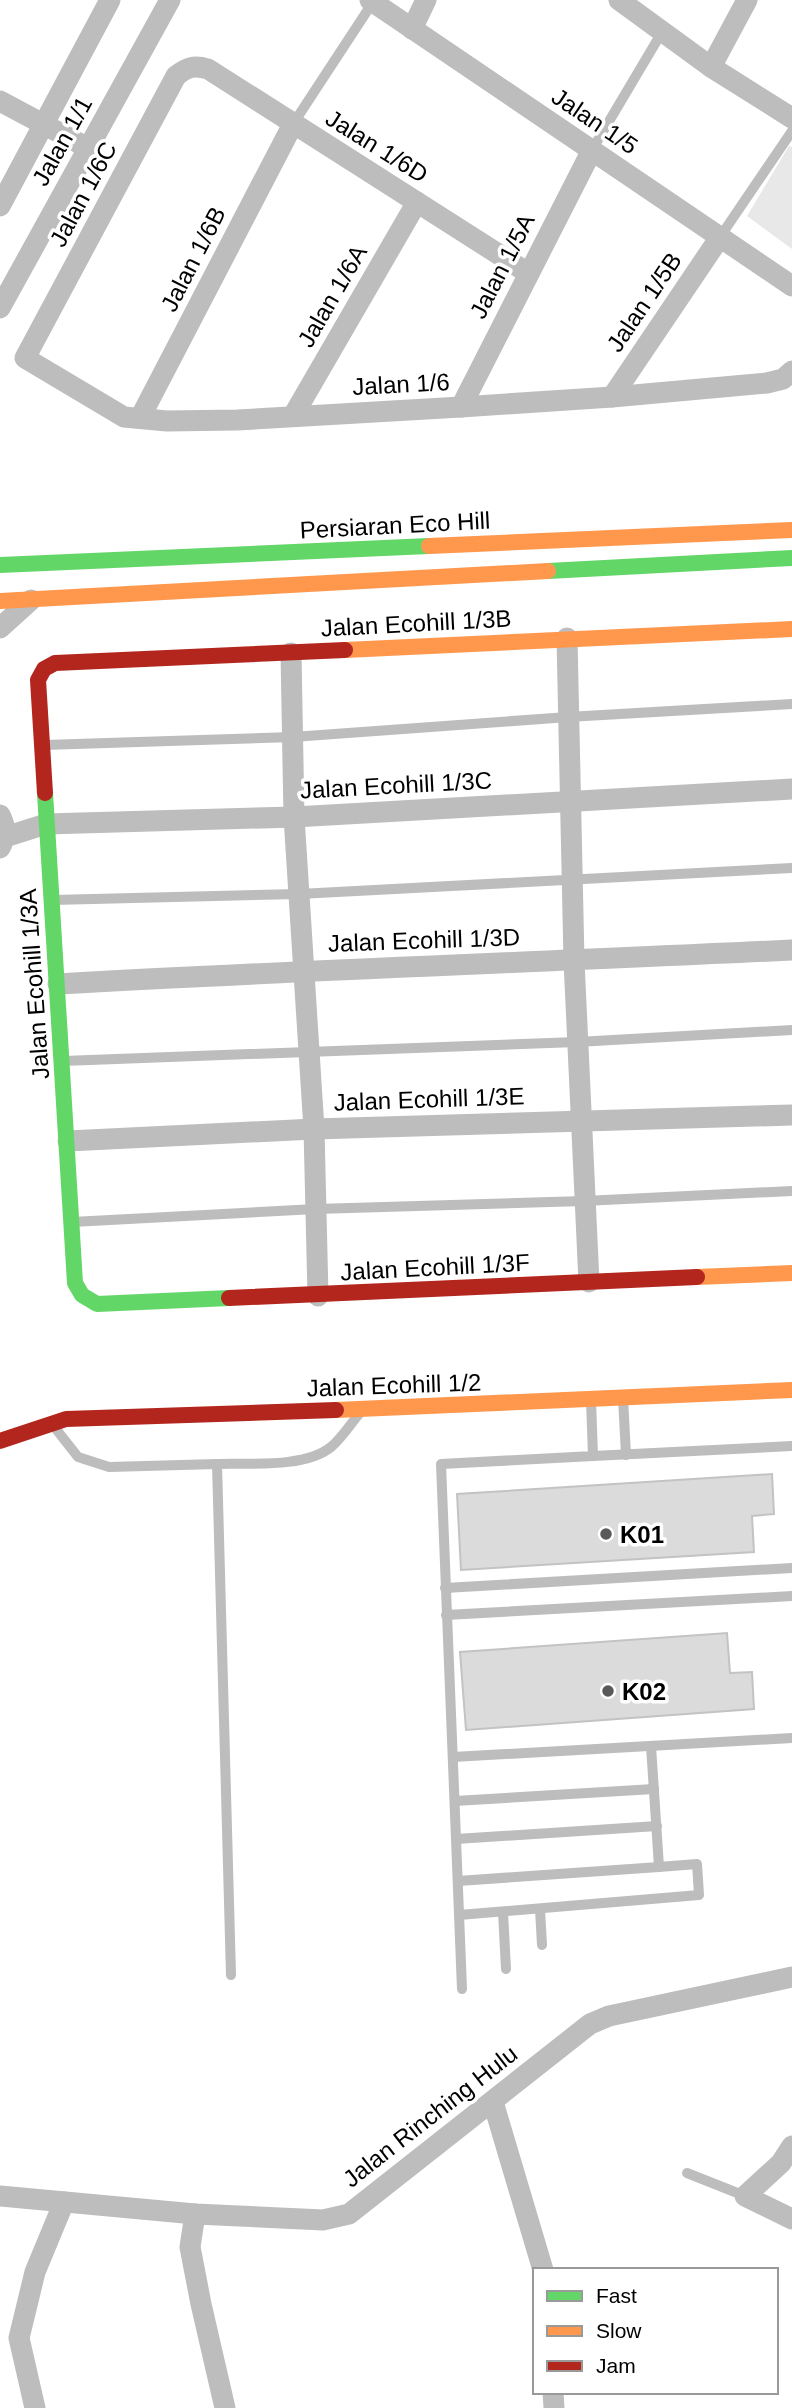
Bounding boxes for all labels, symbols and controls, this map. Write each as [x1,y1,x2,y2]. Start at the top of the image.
street label: Jalan 1/5 [547,83,643,159]
street label: Jalan 1/1 [27,92,97,190]
street label: Jalan 1/6D [321,104,433,188]
street label: Jalan 1/6C [44,137,122,251]
street label: Jalan 1/6B [155,202,231,316]
street label: Jalan 1/5A [464,209,540,323]
street label: Jalan 1/6A [292,240,372,352]
street label: Jalan 1/5B [601,247,687,357]
street label: Jalan 1/6 [352,368,450,400]
street label: Persiaran Eco Hill [299,507,491,543]
street label: Jalan Ecohill 1/3B [320,605,512,641]
street label: Jalan Ecohill 1/3C [299,766,493,804]
street label: Jalan Ecohill 1/3A [14,888,54,1080]
street label: Jalan Ecohill 1/3D [328,923,520,957]
street label: Jalan Ecohill 1/3E [333,1082,525,1116]
street label: Jalan Ecohill 1/3F [340,1249,530,1285]
street label: Jalan Ecohill 1/2 [306,1368,482,1402]
place label: K01 [620,1521,664,1548]
marker: K01 [598,1526,614,1542]
place label: K02 [622,1678,666,1705]
marker: K02 [600,1683,616,1699]
street label: Jalan Rinching Hulu [338,2040,522,2192]
legend [533,2268,778,2394]
text: Fast [596,2284,637,2307]
text: Slow [596,2319,642,2342]
text: Jam [596,2354,636,2377]

